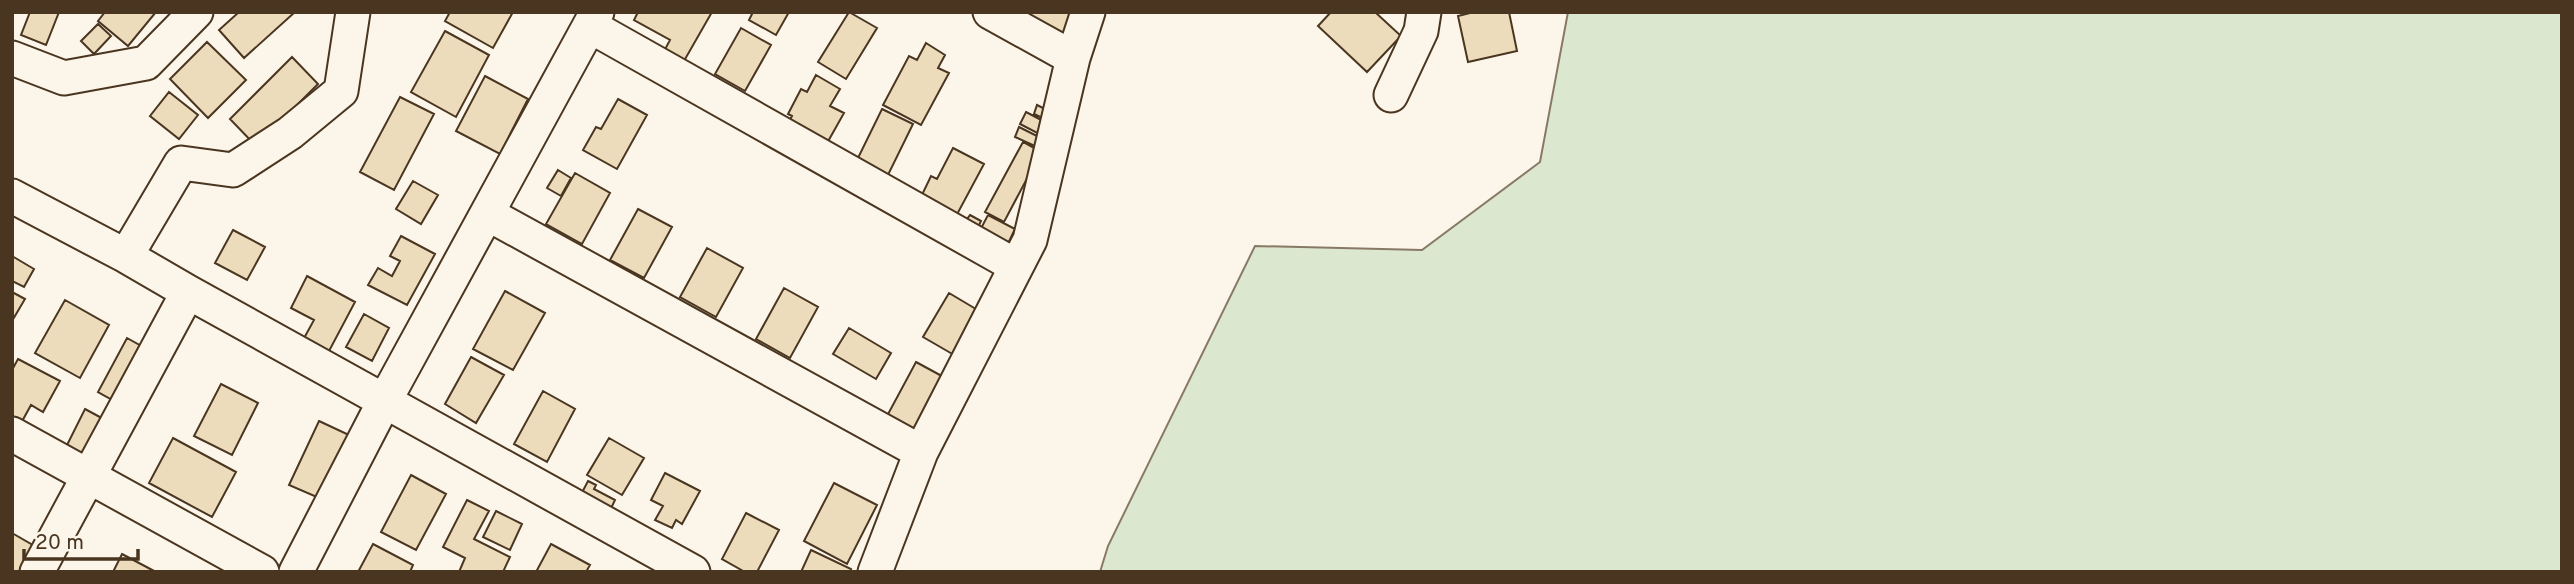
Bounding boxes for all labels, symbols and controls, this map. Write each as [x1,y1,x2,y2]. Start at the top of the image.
scale bar [24,518,138,562]
text: 20 m [35,530,84,557]

